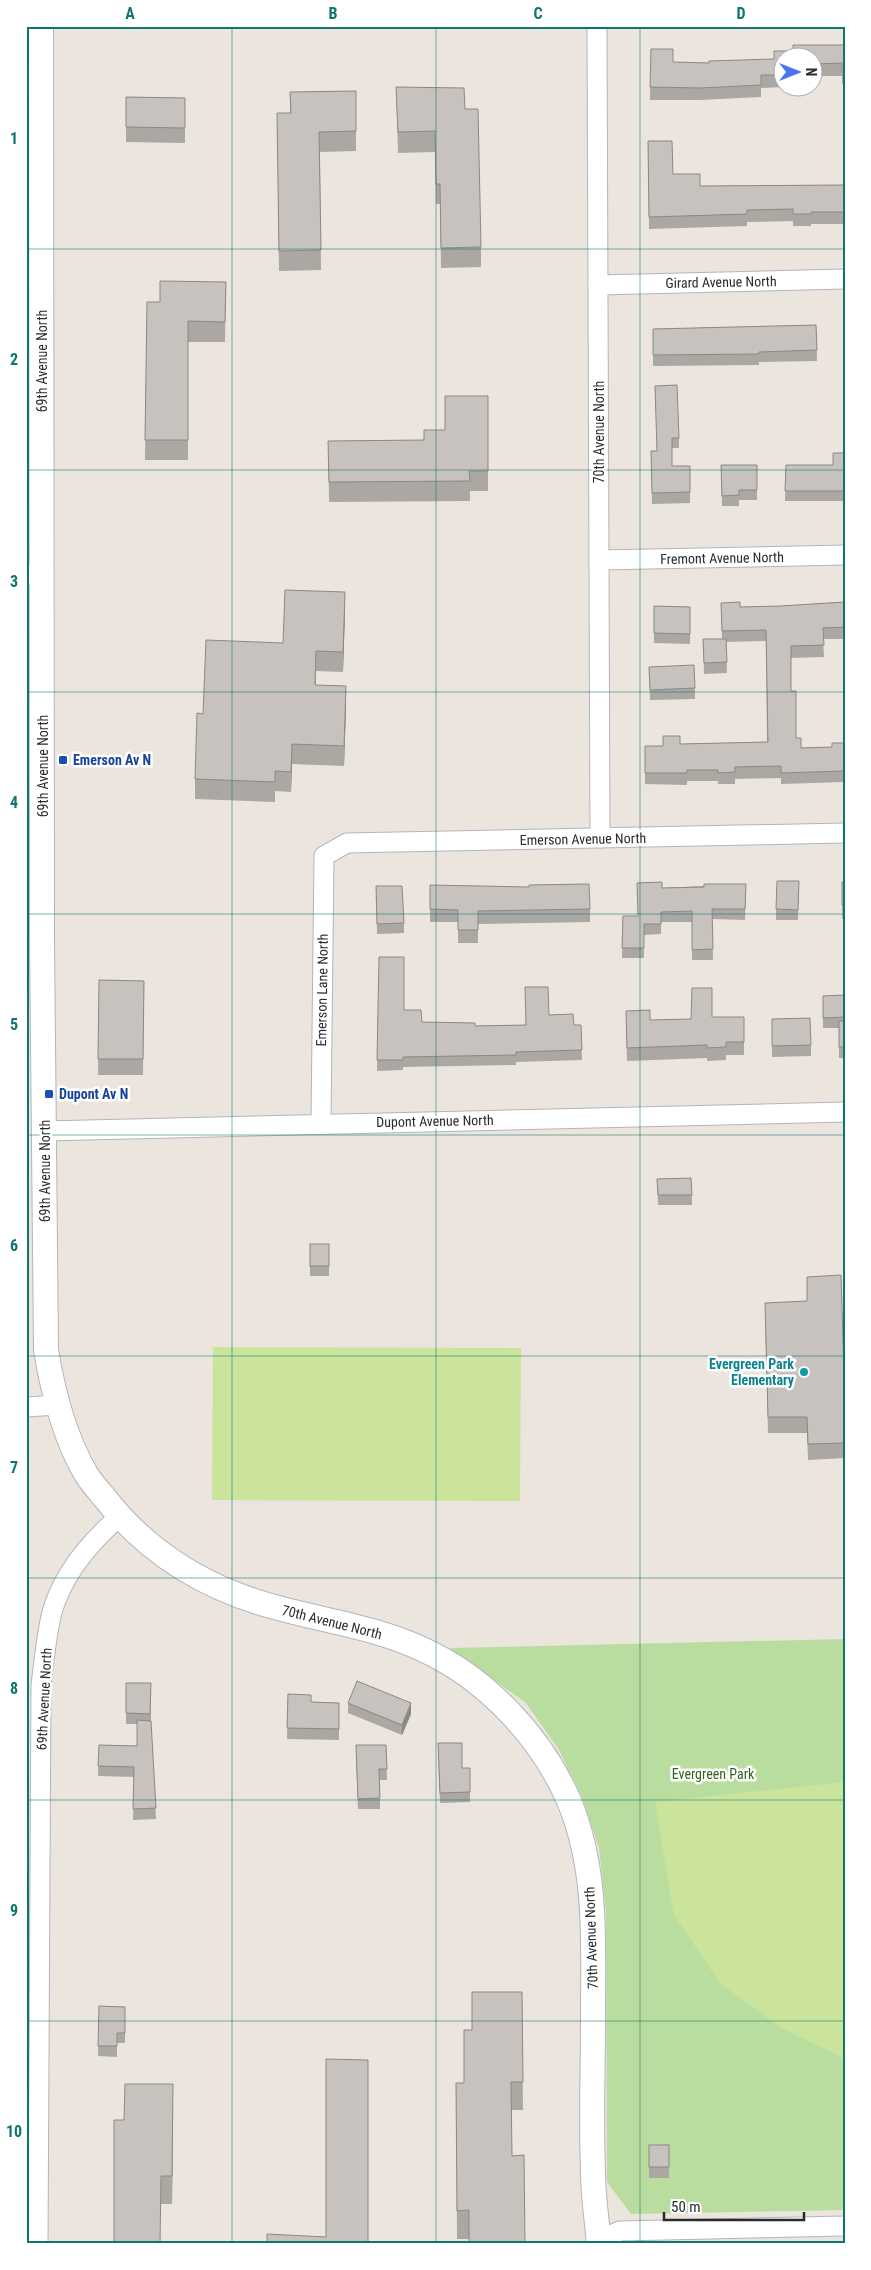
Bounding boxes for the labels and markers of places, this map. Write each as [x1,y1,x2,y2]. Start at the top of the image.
place label: Emerson Av N [73,752,151,768]
marker: Emerson Av N [57,754,69,766]
place label: Dupont Av N [59,1086,128,1102]
marker: Dupont Av N [43,1088,55,1100]
place label: Evergreen Park Elementary [709,1356,795,1388]
marker: Evergreen Park Elementary [798,1366,810,1378]

